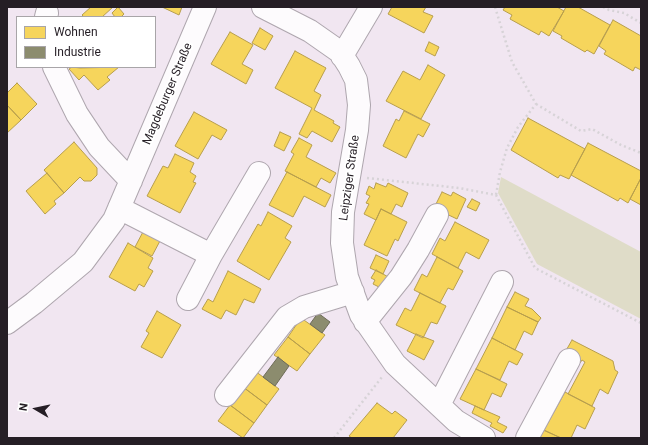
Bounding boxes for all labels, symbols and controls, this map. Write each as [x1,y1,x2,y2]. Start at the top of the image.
legend [16,16,156,68]
text: Wohnen [54,25,98,39]
street label: Magdeburger Straße [140,41,196,147]
text: Industrie [54,45,101,59]
street label: Leipziger Straße [337,134,363,222]
north arrow [16,389,56,429]
text: N [17,402,31,412]

